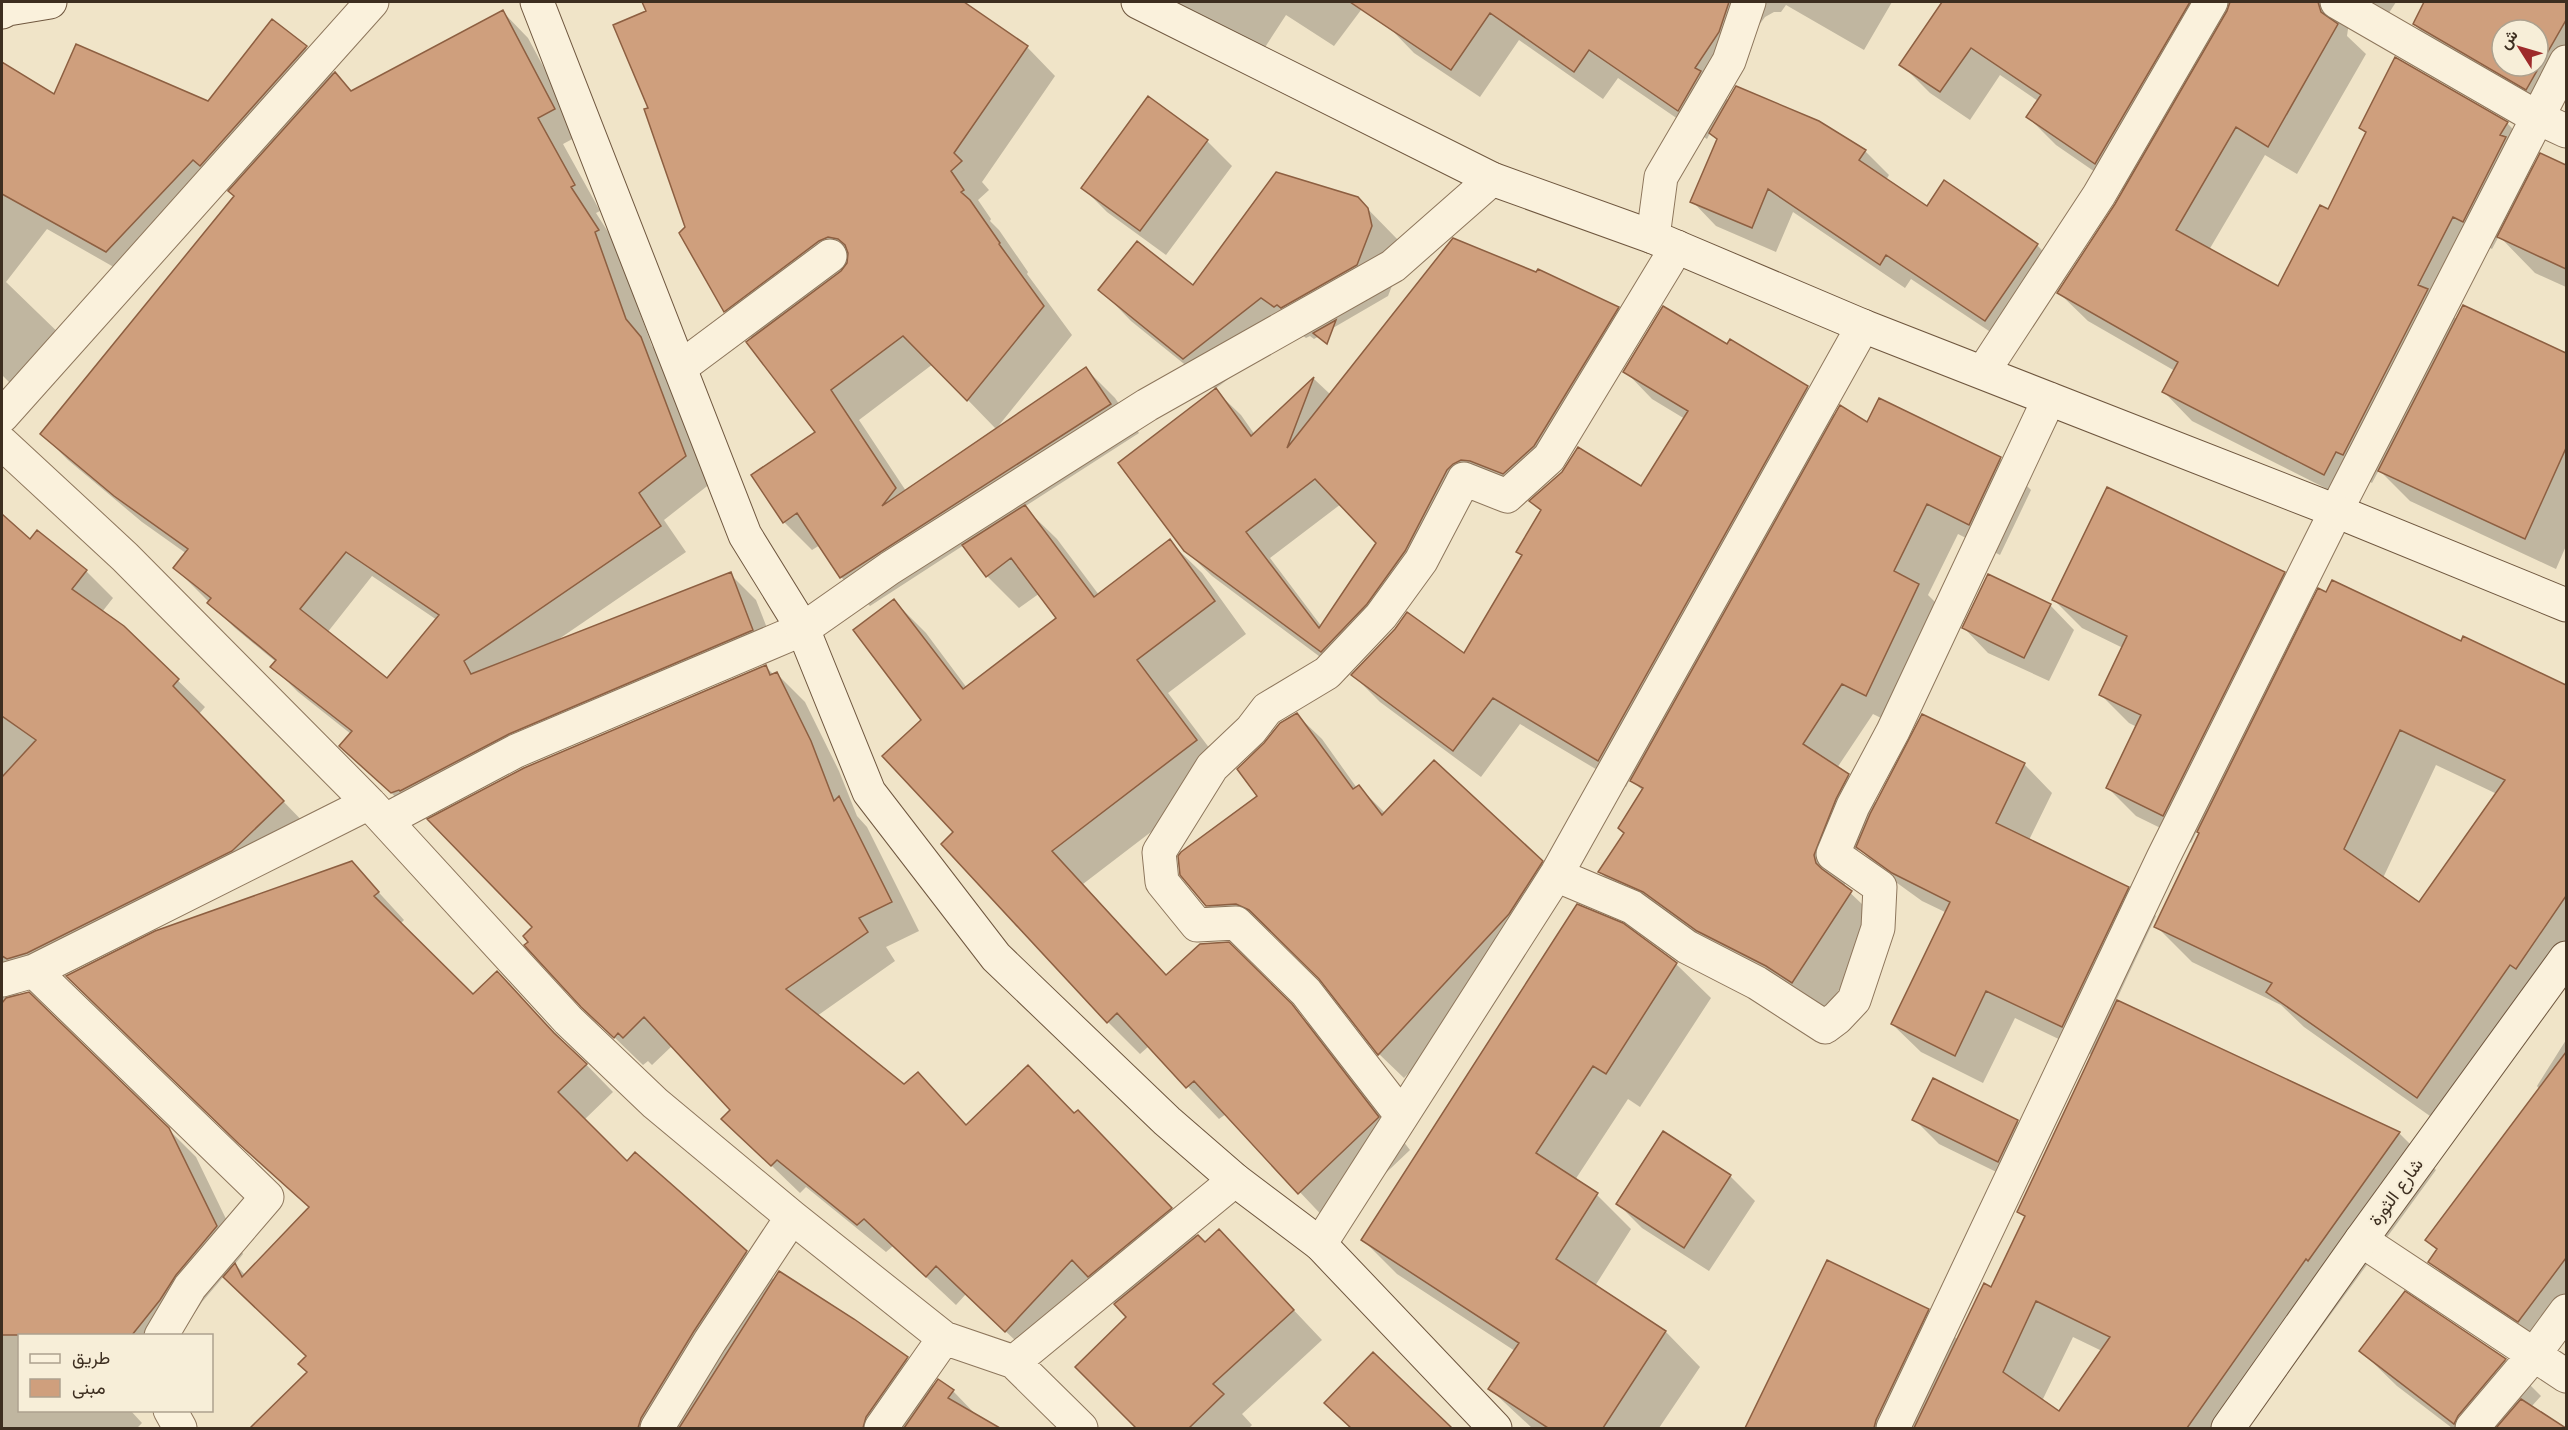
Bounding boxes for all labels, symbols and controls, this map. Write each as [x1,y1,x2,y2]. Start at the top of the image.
north arrow [2490,18,2550,78]
text: ش [2493,25,2523,53]
street label: شارع الثورة [2363,1153,2429,1231]
legend [18,1334,213,1412]
text: طريق [72,1345,110,1369]
text: مبنى [72,1375,106,1399]

